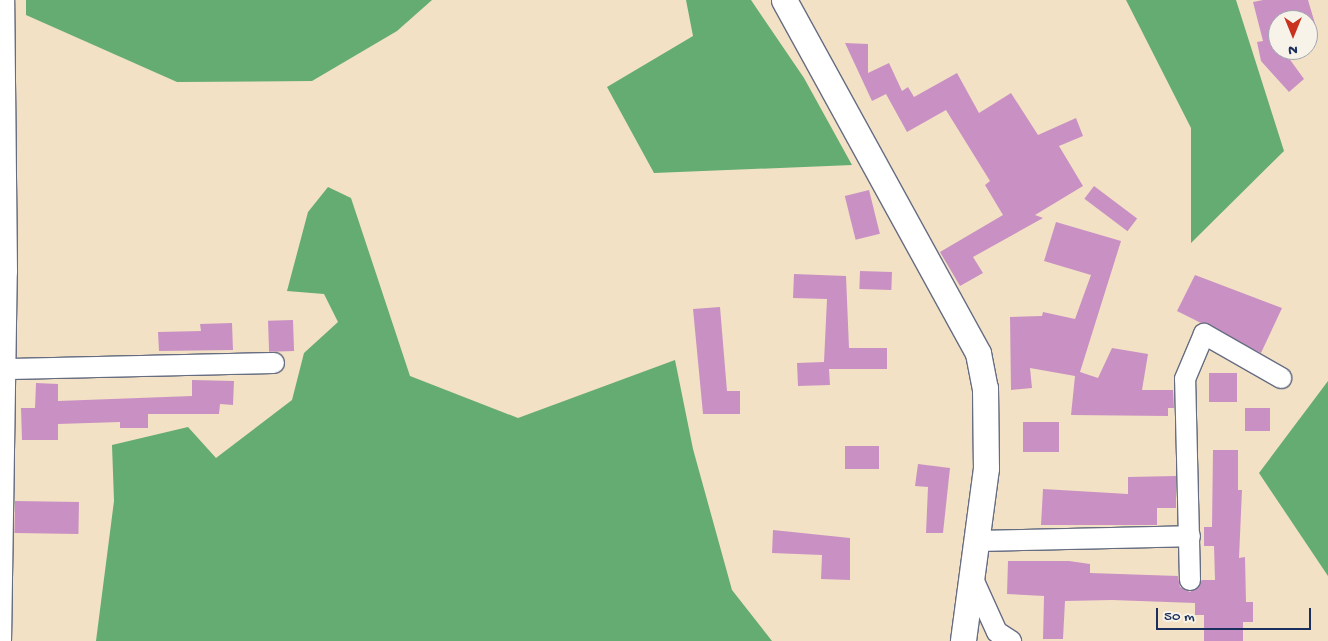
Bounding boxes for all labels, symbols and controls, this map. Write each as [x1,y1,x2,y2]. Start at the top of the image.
north arrow [1268,10,1318,60]
text: N [1288,41,1298,58]
scale bar [1158,598,1313,630]
text: 50 m [1164,608,1195,626]

